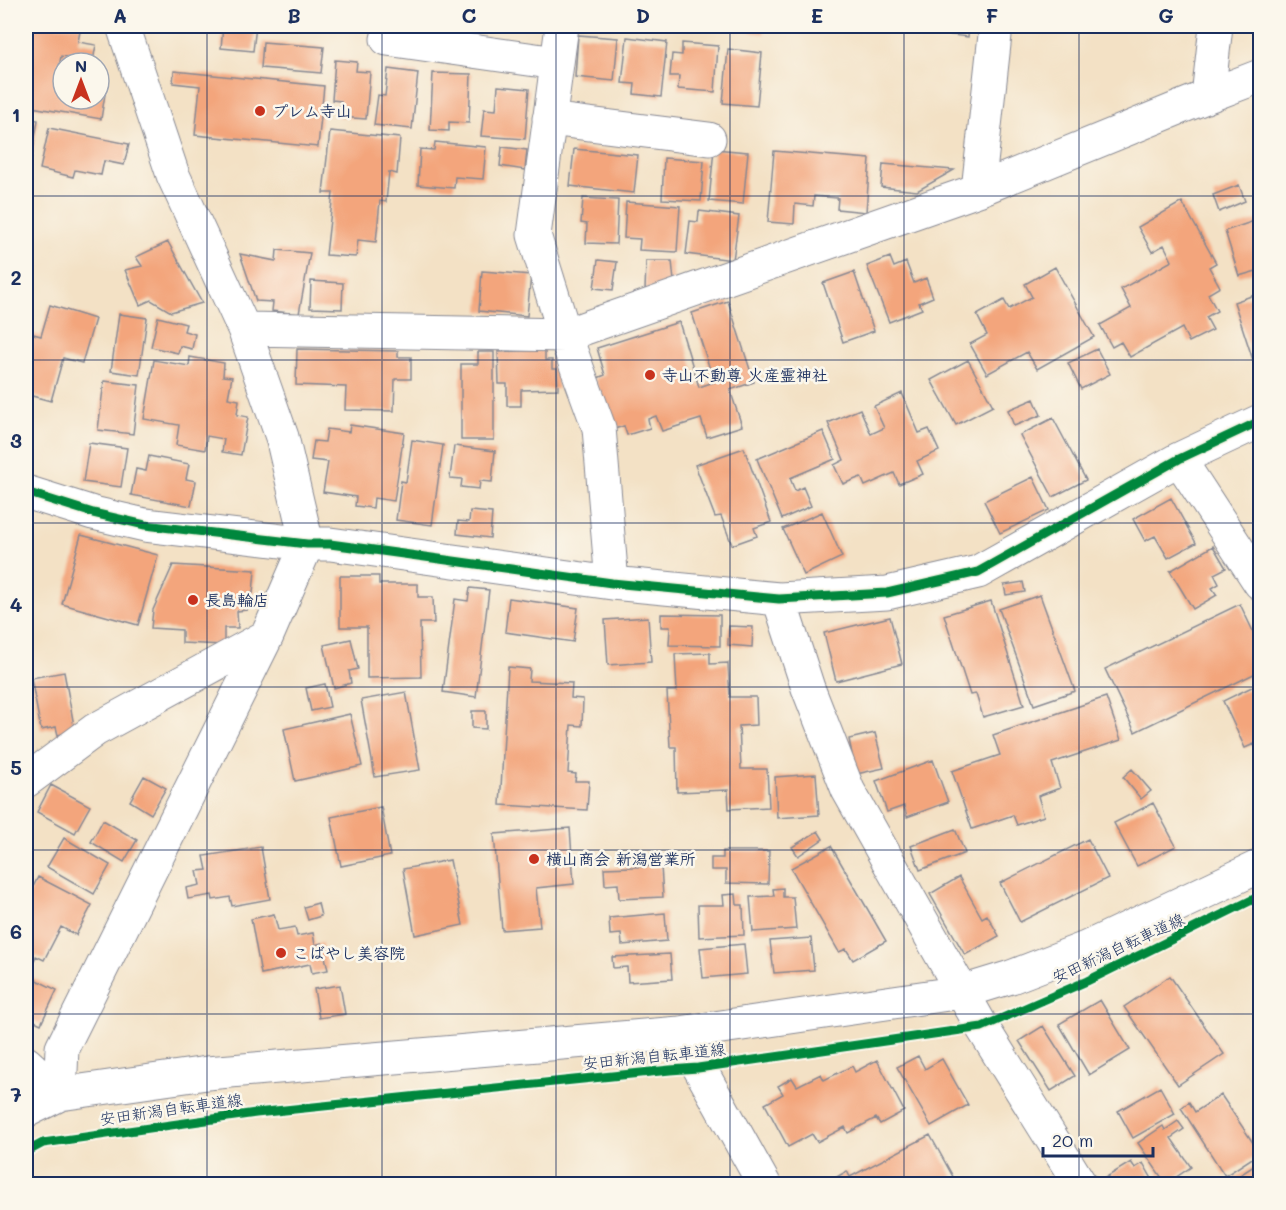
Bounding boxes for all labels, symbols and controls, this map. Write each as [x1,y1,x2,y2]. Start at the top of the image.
text: A [113,2,127,28]
text: B [287,2,301,28]
text: C [462,2,477,28]
text: D [636,2,650,28]
text: E [811,2,823,28]
text: F [986,2,999,28]
text: G [1158,2,1174,28]
north arrow [51,51,111,111]
text: N [75,55,87,76]
place label: プレム寺山 [272,100,352,121]
text: 1 [12,101,20,127]
marker: プレム寺山 [253,104,267,118]
text: 2 [10,264,22,290]
place label: 寺山不動尊 火産霊神社 [662,364,828,385]
marker: 寺山不動尊 火産霊神社 [643,368,657,382]
text: 3 [10,427,22,453]
place label: 長島輪店 [205,589,269,610]
text: 4 [10,591,23,617]
marker: 長島輪店 [186,593,200,607]
text: 5 [10,754,22,780]
place label: 横山商会 新潟営業所 [546,848,696,869]
marker: 横山商会 新潟営業所 [527,852,541,866]
street label: 安田新潟自転車道線 [1048,908,1187,987]
text: 6 [10,918,22,944]
place label: こばやし美容院 [293,942,405,963]
marker: こばやし美容院 [274,946,288,960]
street label: 安田新潟自転車道線 [581,1038,727,1073]
text: 7 [10,1081,22,1107]
street label: 安田新潟自転車道線 [98,1088,244,1129]
scale bar [1043,1120,1152,1158]
text: 20 m [1052,1128,1093,1152]

